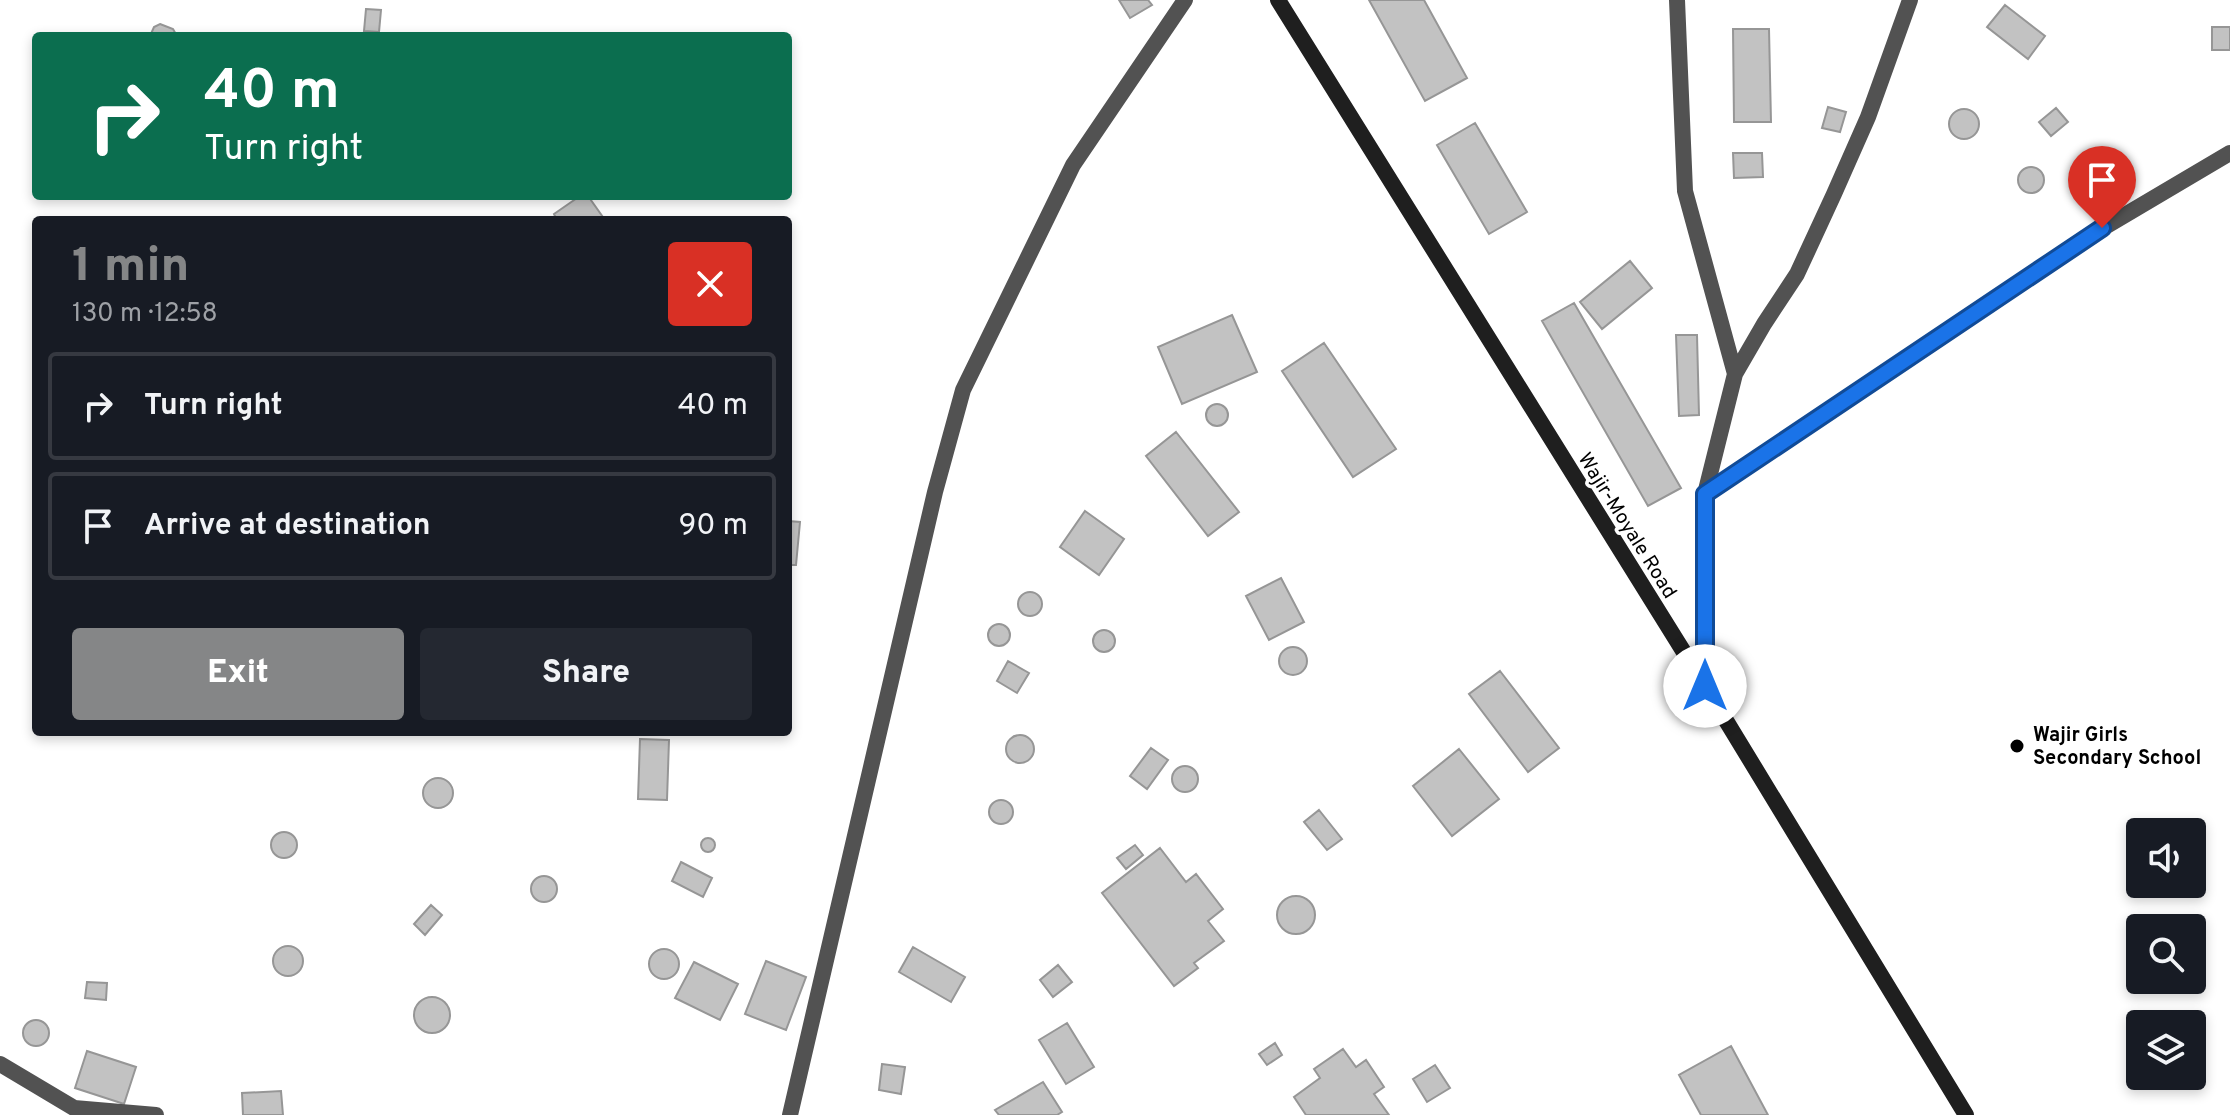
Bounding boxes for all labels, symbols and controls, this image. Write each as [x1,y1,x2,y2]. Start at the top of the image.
text: 40 m [204,58,340,128]
icon: right [72,64,176,168]
text: Turn right [204,127,363,173]
pin [2068,146,2136,228]
icon: arrive [2080,158,2124,202]
text: 1 min [72,238,189,298]
button: close [668,242,752,326]
text: 130 m · 12:58 [72,298,218,331]
icon: right [76,384,120,428]
text: Turn right [144,388,282,425]
text: 40 m [678,388,748,425]
street label: Wajir-Moyale Road [1571,448,1682,604]
icon: arrive [76,504,120,548]
text: Arrive at destination [144,508,430,545]
text: 90 m [679,508,748,545]
button: Exit [72,628,404,720]
button: Share [420,628,752,720]
position arrow [1663,644,1747,728]
place label: Wajir Girls Secondary School [2033,723,2201,772]
marker: Wajir Girls Secondary School [2008,737,2026,755]
map controls [2126,818,2206,1090]
button: sound [2126,818,2206,898]
button: search [2126,914,2206,994]
button: layers [2126,1010,2206,1090]

